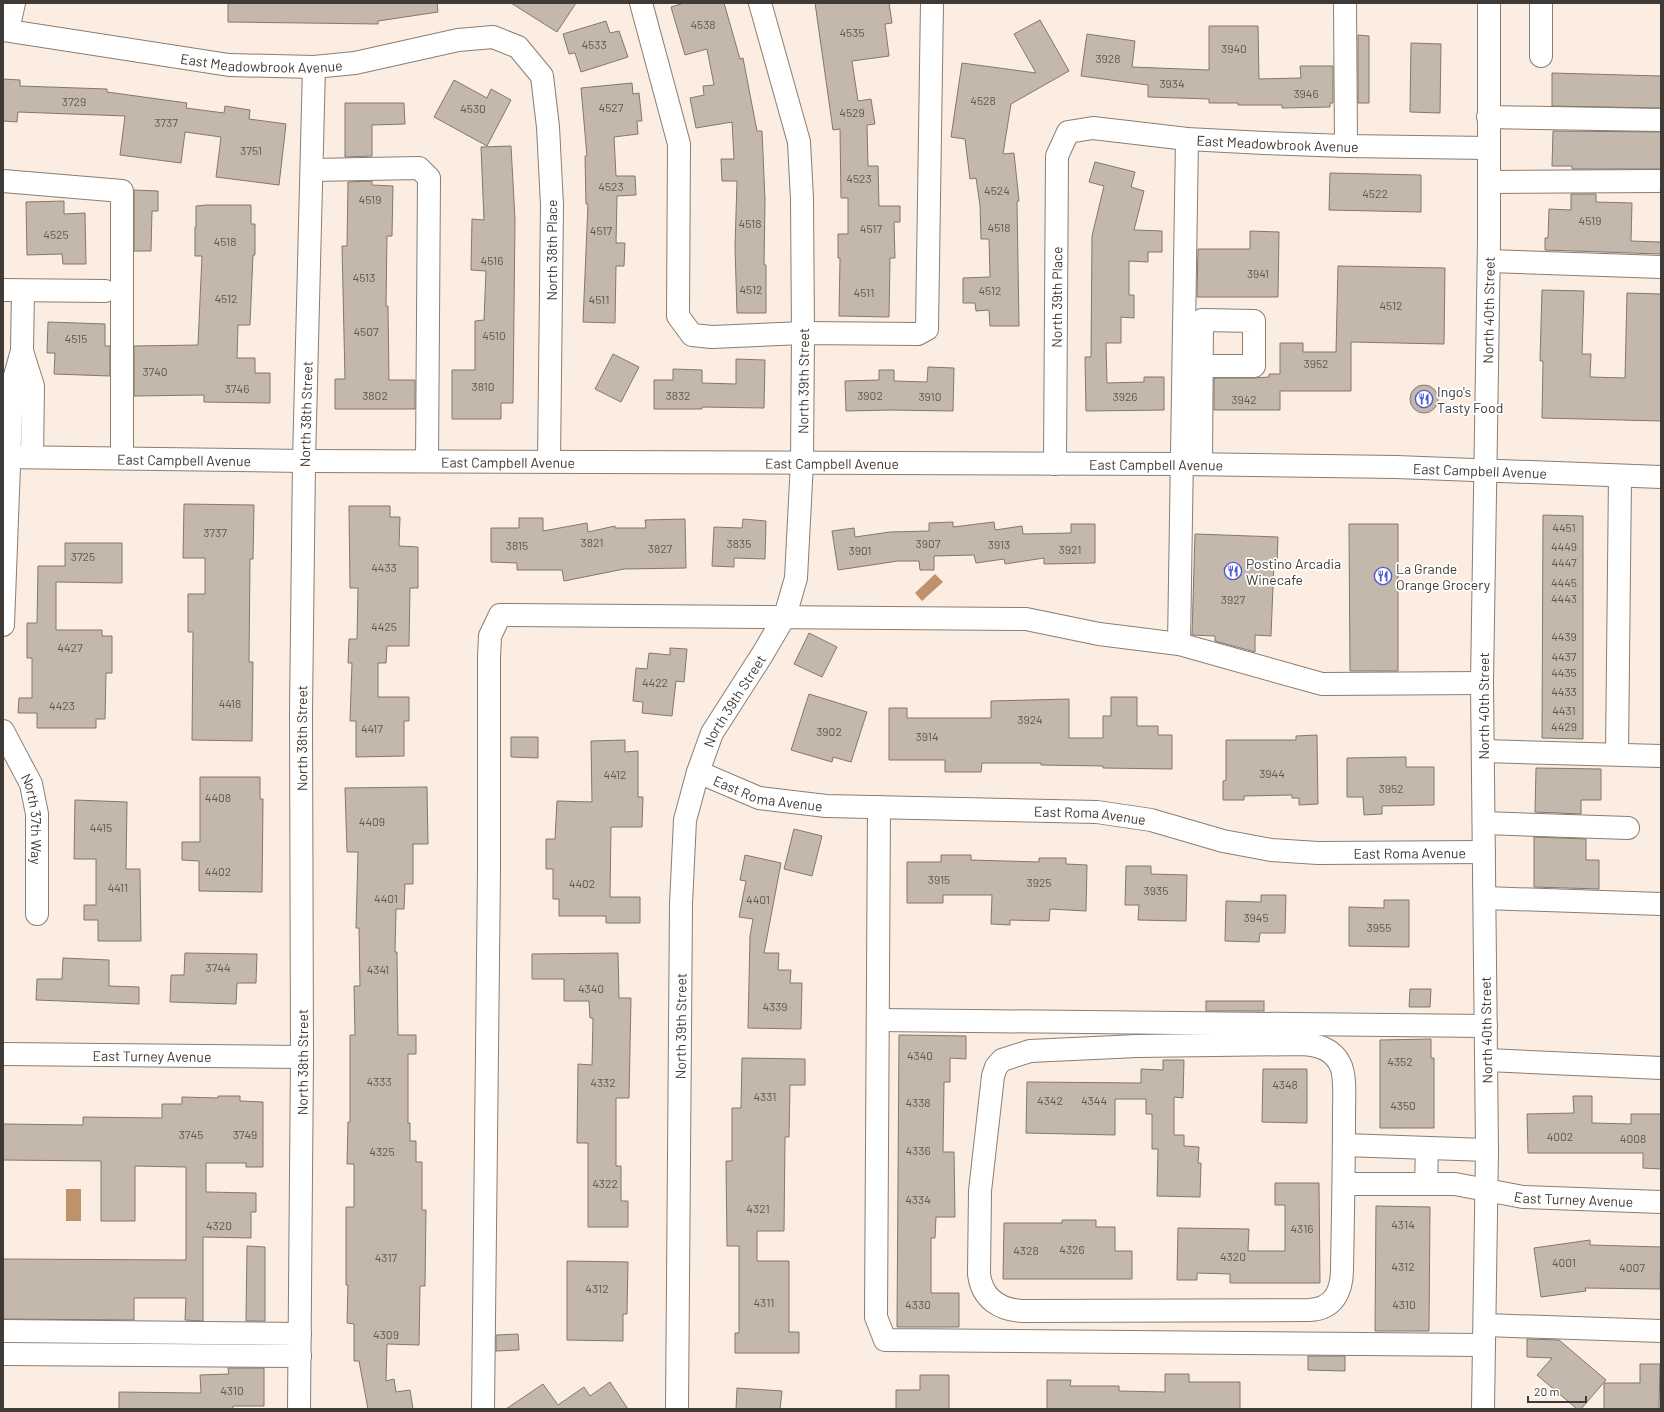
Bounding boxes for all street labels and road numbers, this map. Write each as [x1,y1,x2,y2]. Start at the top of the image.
street label: East Meadowbrook Avenue [179,49,343,76]
street label: East Meadowbrook Avenue [1196,131,1359,155]
street label: North 38th Place [543,199,560,301]
street label: North 39th Place [1047,246,1065,348]
street label: North 40th Street [1479,256,1497,364]
street label: North 39th Street [794,328,812,434]
street label: North 38th Street [295,361,315,467]
street label: East Campbell Avenue [117,450,251,469]
street label: East Campbell Avenue [441,453,575,470]
street label: East Campbell Avenue [765,454,899,472]
street label: East Campbell Avenue [1089,455,1223,473]
street label: East Campbell Avenue [1413,459,1547,481]
street label: North 39th Street [699,651,769,749]
street label: North 40th Street [1475,652,1492,760]
street label: North 38th Street [292,685,310,791]
street label: North 37th Way [18,770,46,865]
street label: East Roma Avenue [711,771,824,814]
street label: East Roma Avenue [1034,802,1147,828]
street label: East Roma Avenue [1353,844,1466,861]
street label: North 39th Street [671,973,689,1079]
street label: North 40th Street [1477,976,1495,1084]
street label: North 38th Street [293,1009,311,1115]
street label: East Turney Avenue [92,1046,211,1065]
street label: East Turney Avenue [1513,1187,1633,1209]

